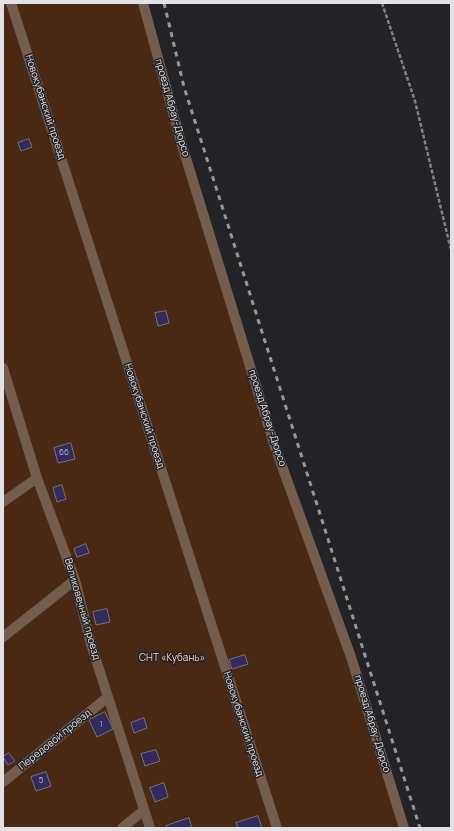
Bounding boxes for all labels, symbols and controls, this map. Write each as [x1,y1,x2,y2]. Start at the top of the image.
street label: Новокубанский проезд [22,53,68,161]
street label: проезд Абрау-Дюрсо [152,58,192,158]
street label: Новокубанский проезд [121,362,167,470]
street label: проезд Абрау-Дюрсо [246,368,288,468]
house number: 66 [59,448,69,458]
street label: Великовечный проезд [62,557,102,661]
park label: СНТ «Кубань» [139,652,205,664]
street label: Новокубанский проезд [220,670,266,778]
street label: проезд Абрау-Дюрсо [351,674,393,774]
street label: Передовой проезд [16,707,94,773]
house number: 1 [99,720,103,730]
house number: 5 [39,776,43,786]

